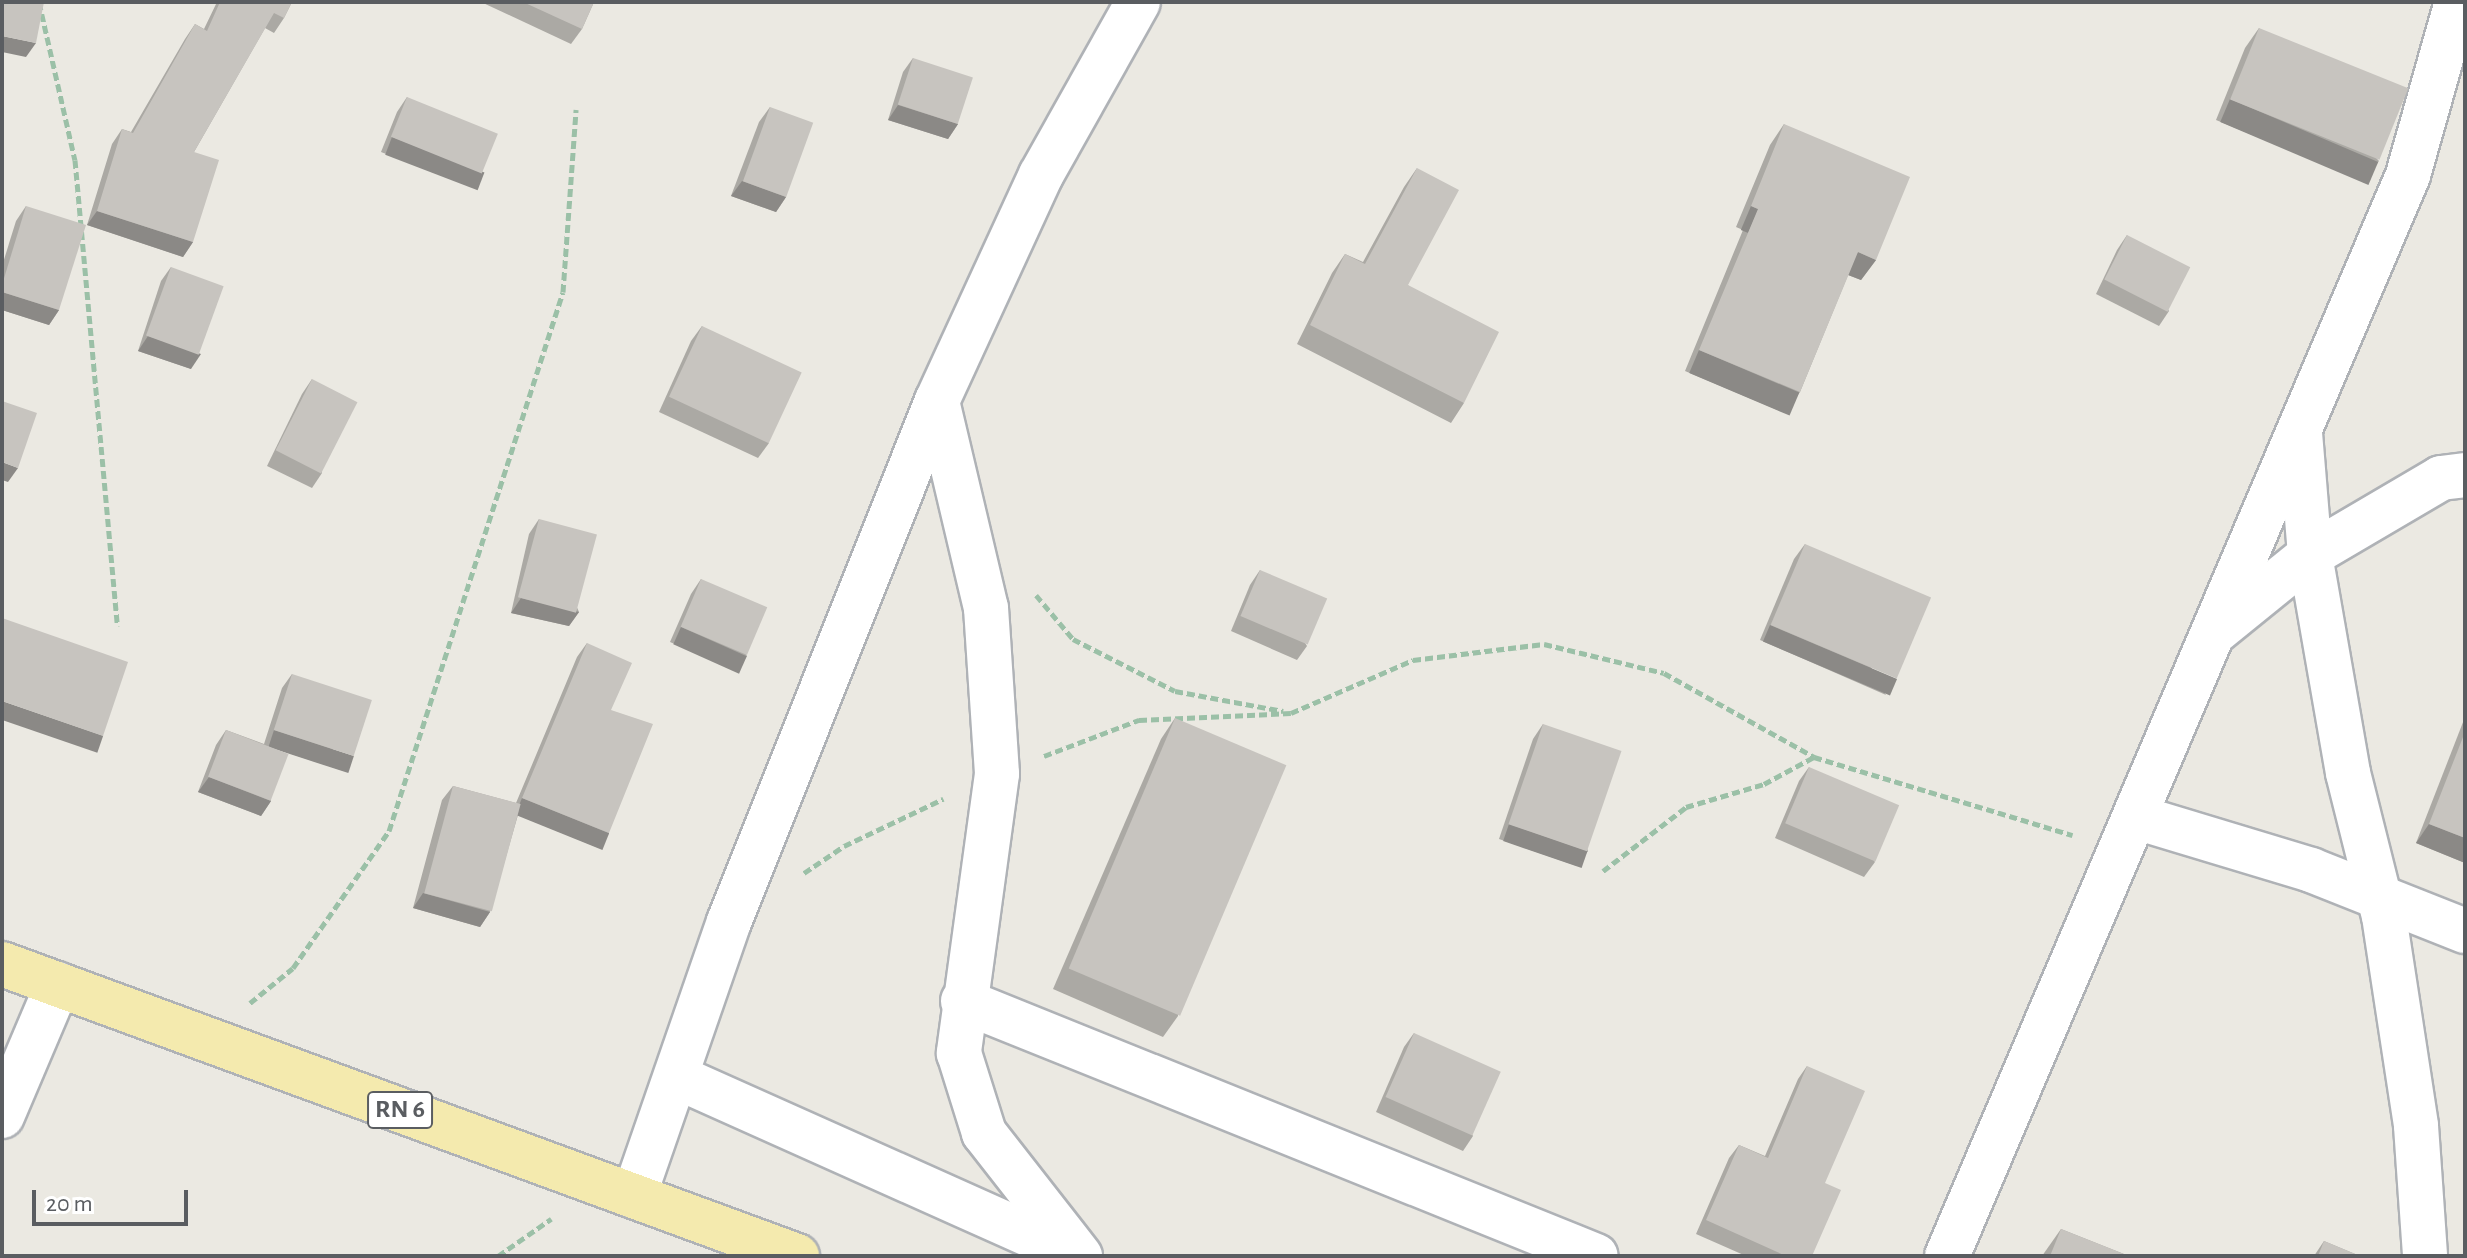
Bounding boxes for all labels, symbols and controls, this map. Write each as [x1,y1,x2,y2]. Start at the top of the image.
road number: RN 6 [366,1088,434,1132]
scale bar [36,1174,192,1224]
text: 20 m [46,1192,93,1216]

